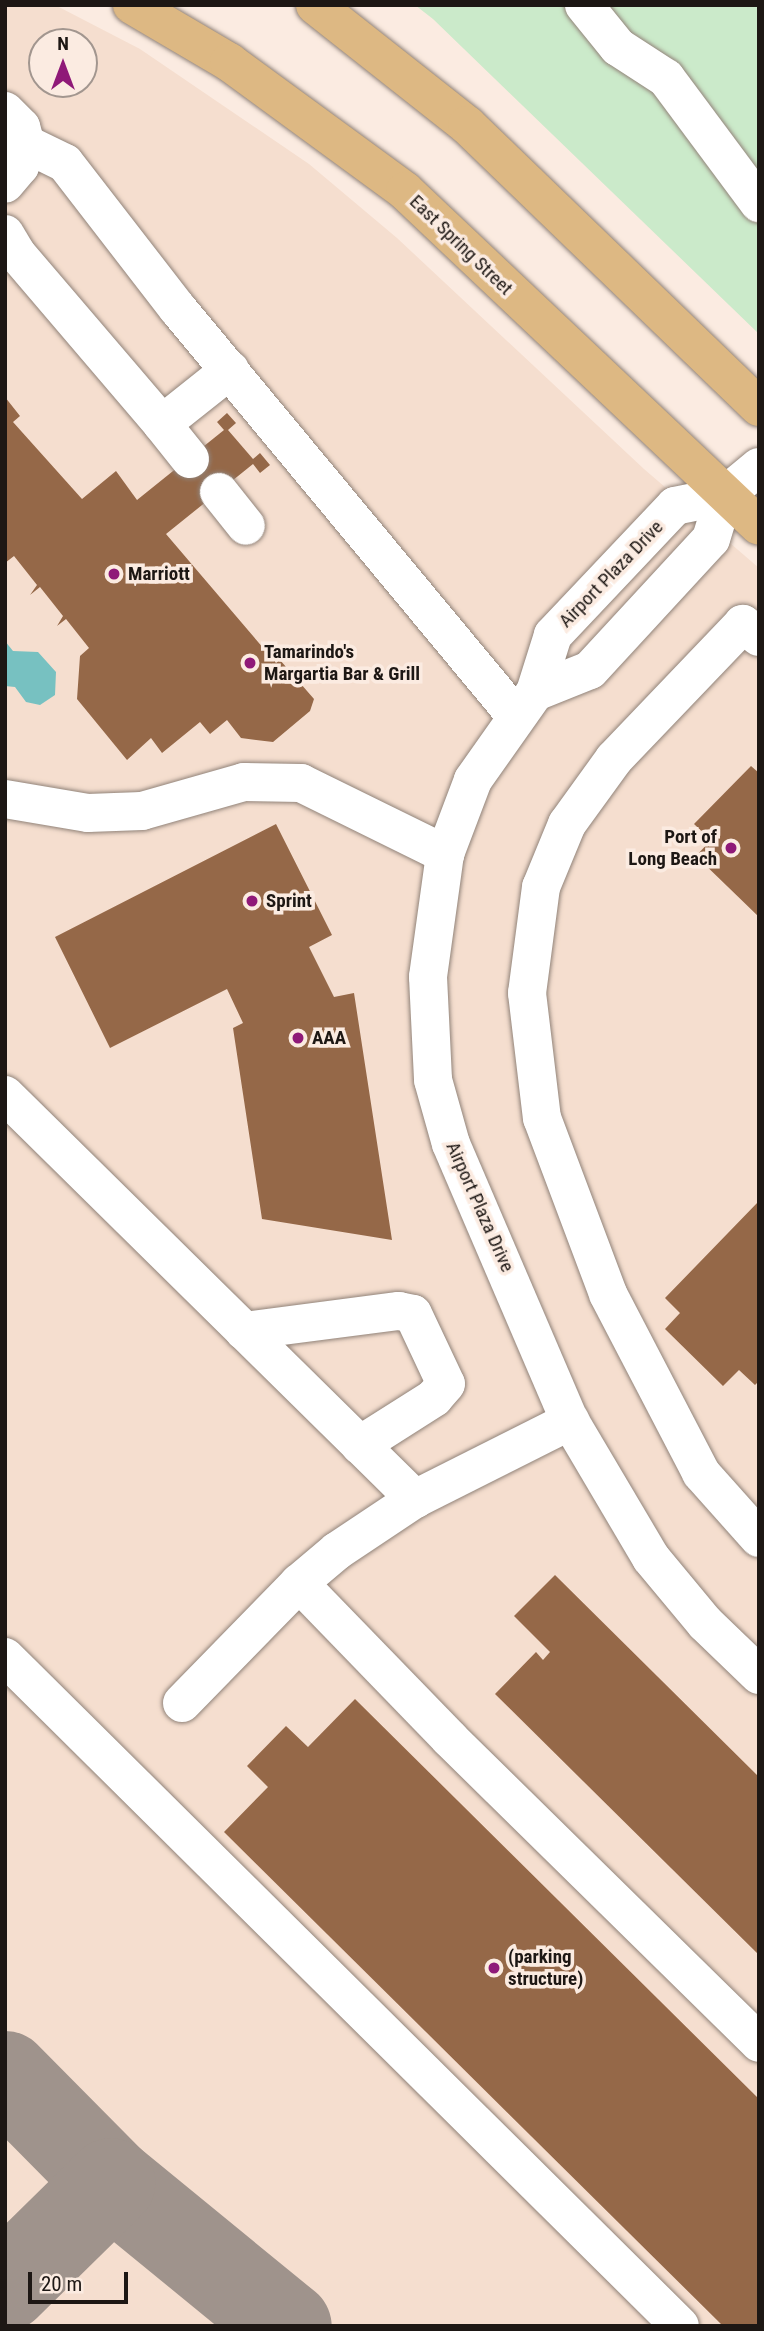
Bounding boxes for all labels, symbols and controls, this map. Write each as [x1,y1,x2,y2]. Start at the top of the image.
north arrow [28,28,98,98]
text: N [57,32,69,55]
street label: East Spring Street [405,190,517,300]
street label: Airport Plaza Drive [554,516,668,632]
place label: Marriott [128,563,190,585]
marker: Marriott [106,566,122,582]
place label: Tamarindo's Margartia Bar & Grill [264,641,420,685]
marker: Tamarindo's Margartia Bar & Grill [242,655,258,671]
place label: Port of Long Beach [628,826,717,870]
marker: Port of Long Beach [723,840,739,856]
place label: Sprint [266,890,312,912]
marker: Sprint [244,893,260,909]
place label: AAA [312,1027,346,1049]
marker: AAA [290,1030,306,1046]
street label: Airport Plaza Drive [441,1138,519,1276]
place label: (parking structure) [508,1946,583,1990]
marker: (parking structure) [486,1960,502,1976]
scale bar [32,2258,131,2302]
text: 20 m [41,2272,82,2296]

